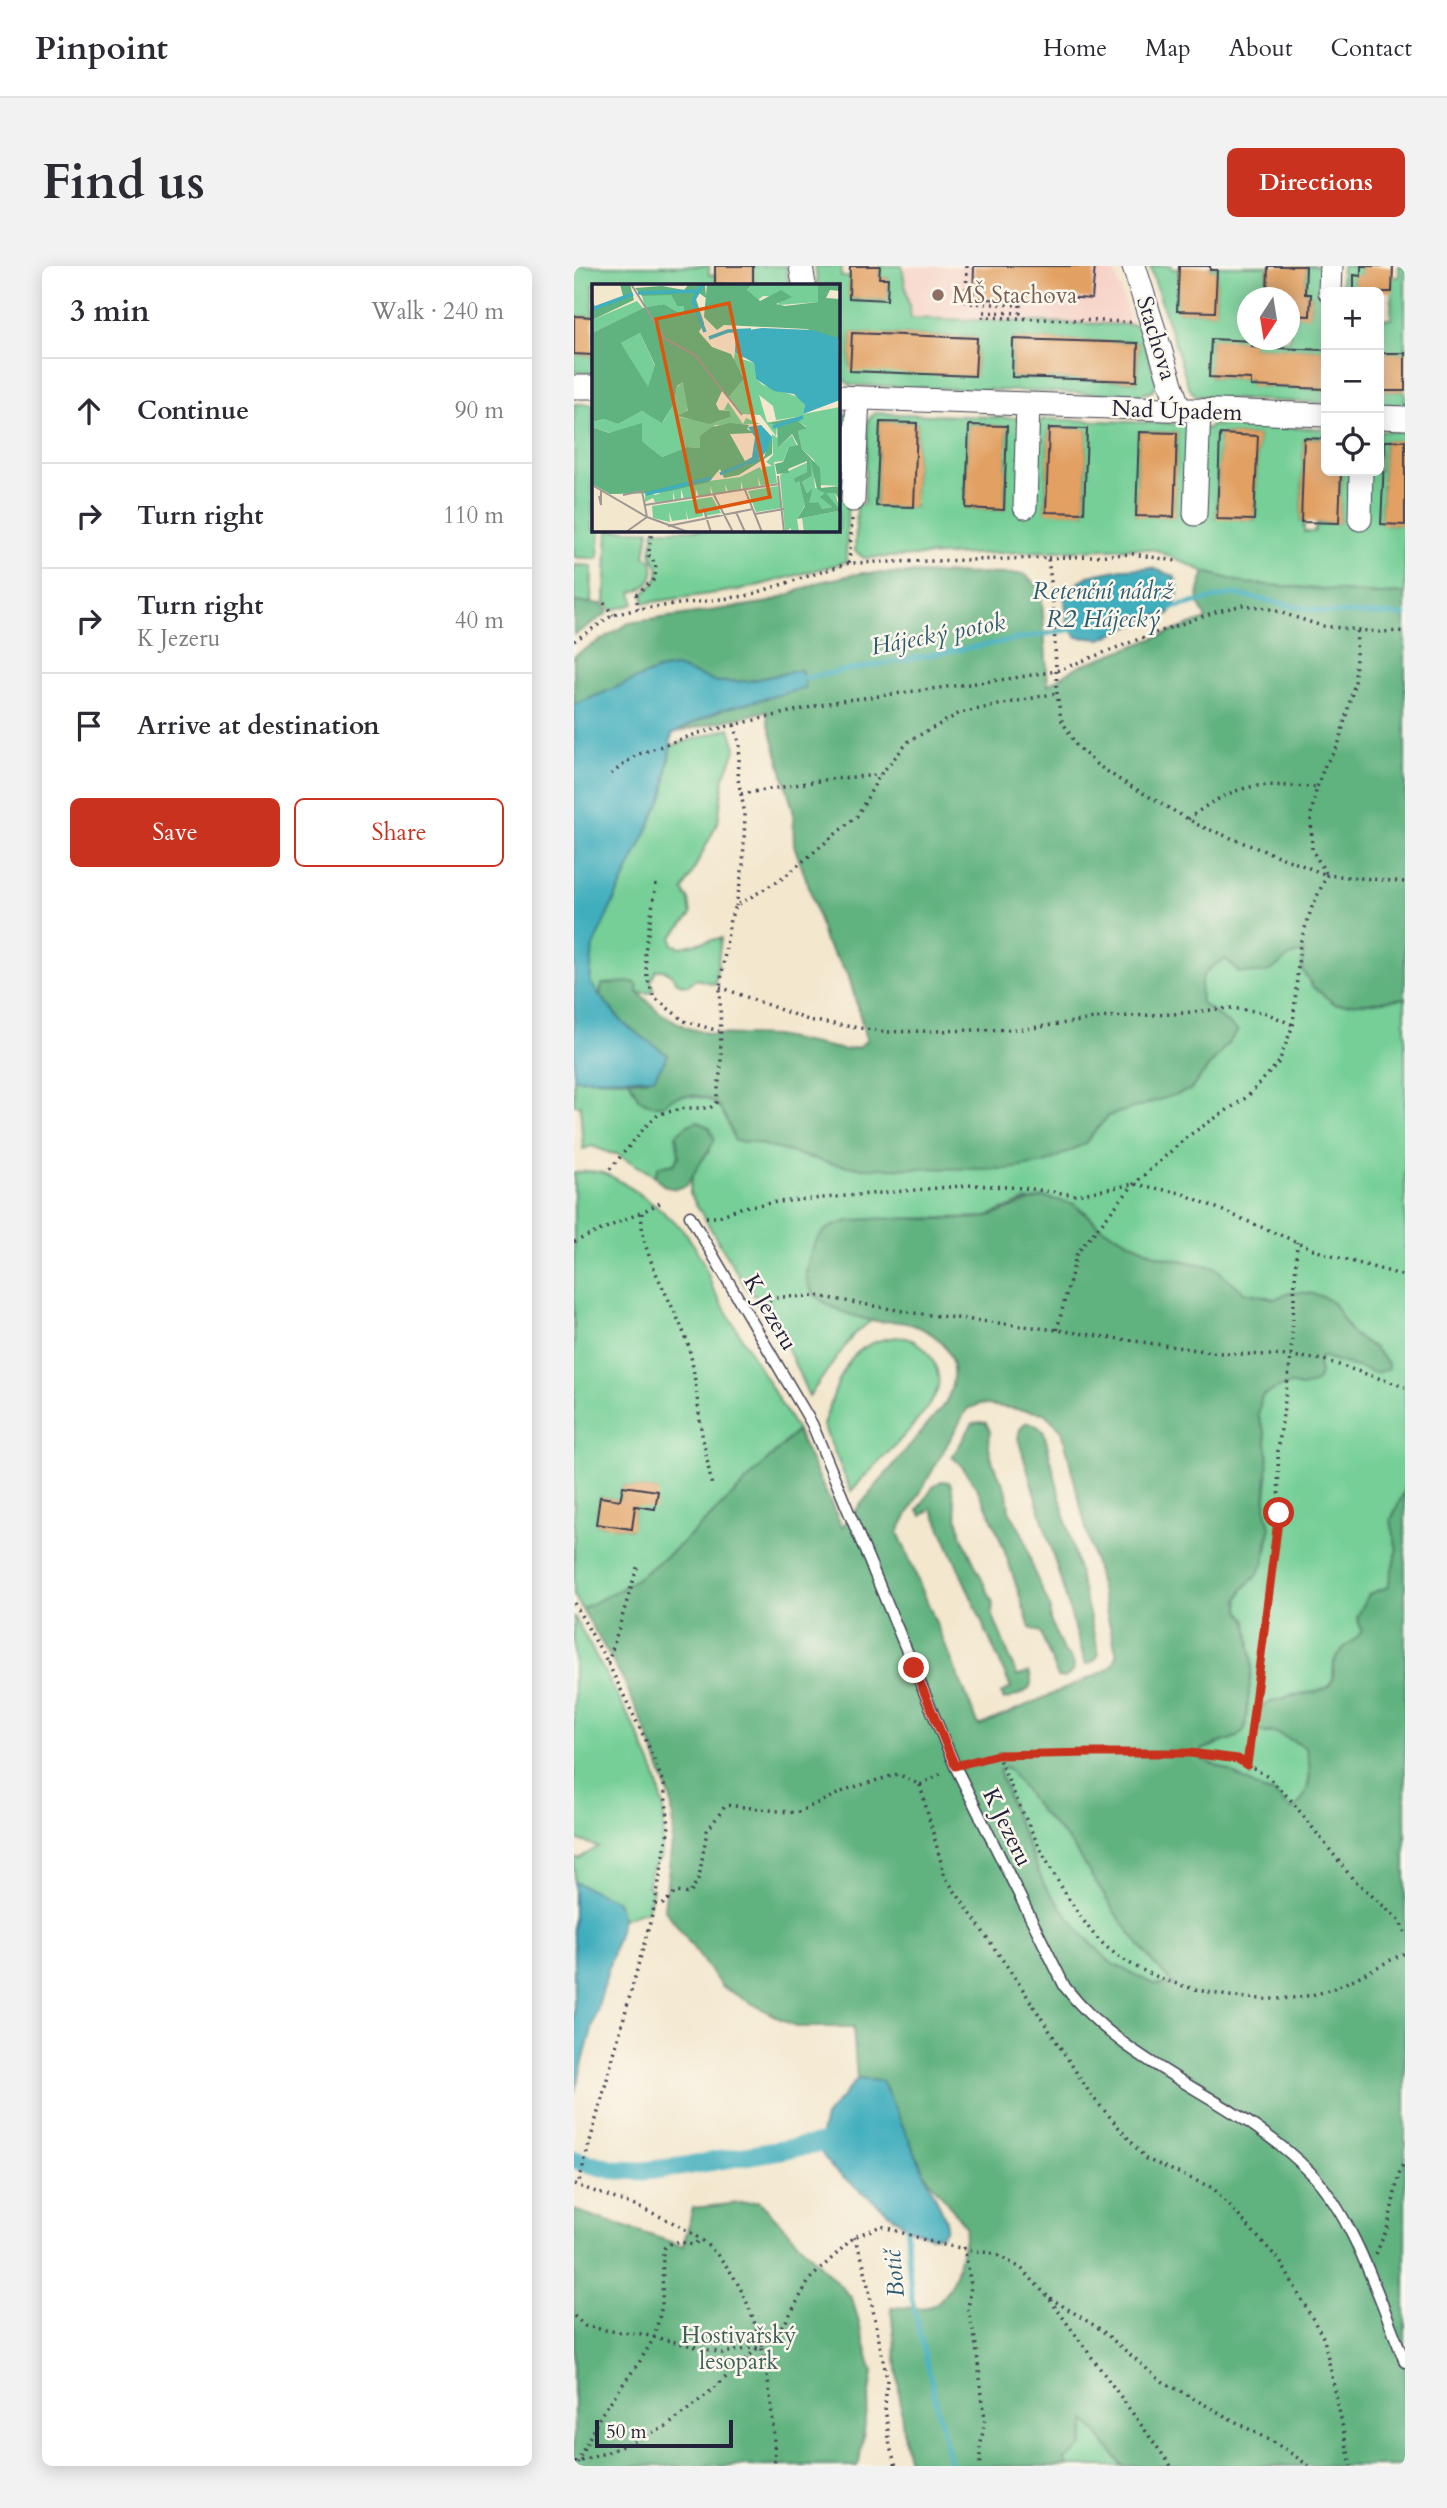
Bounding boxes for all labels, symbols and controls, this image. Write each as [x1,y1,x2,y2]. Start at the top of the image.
text: Pinpoint [35,26,168,71]
text: Home [1043,32,1107,65]
text: Map [1145,32,1191,65]
text: About [1229,32,1293,65]
text: Contact [1331,32,1412,65]
button: Directions [1227,148,1405,217]
text: Find us [42,149,205,216]
place label: MŠ Stachova [952,279,1077,311]
inset map [592,284,840,532]
marker: MŠ Stachova [930,287,946,303]
north arrow [1237,287,1300,350]
map controls [1321,287,1384,476]
button: + [1321,287,1384,350]
text: 3 min [70,291,150,332]
street label: Stachova [1129,293,1184,384]
text: Walk · 240 m [371,296,504,327]
button: − [1321,350,1384,413]
icon: ahead [70,392,108,430]
street label: Nad Úpadem [1111,392,1244,428]
text: Continue [137,393,249,428]
text: 90 m [455,395,504,426]
button: locate [1321,413,1384,476]
icon: right [70,497,108,535]
text: Turn right [137,498,264,533]
text: 110 m [443,500,504,531]
water label: Retenční nádrž R2 Hájecký [1032,575,1174,636]
text: Turn right [137,588,264,623]
icon: right [70,602,108,640]
text: 40 m [455,605,504,636]
water label: Hájecký potok [868,605,1008,664]
text: K Jezeru [137,623,220,654]
icon: arrive [70,707,108,745]
text: Arrive at destination [137,708,380,743]
button: Save [70,798,280,867]
button: Share [294,798,504,867]
street label: K Jezeru [736,1268,805,1356]
route start [1263,1497,1294,1528]
route end [898,1652,929,1683]
street label: K Jezeru [975,1783,1040,1871]
water label: Botič [876,2245,913,2299]
park label: Hostivařský lesopark [681,2320,797,2377]
scale bar [595,2417,733,2449]
text: 50 m [606,2419,647,2445]

